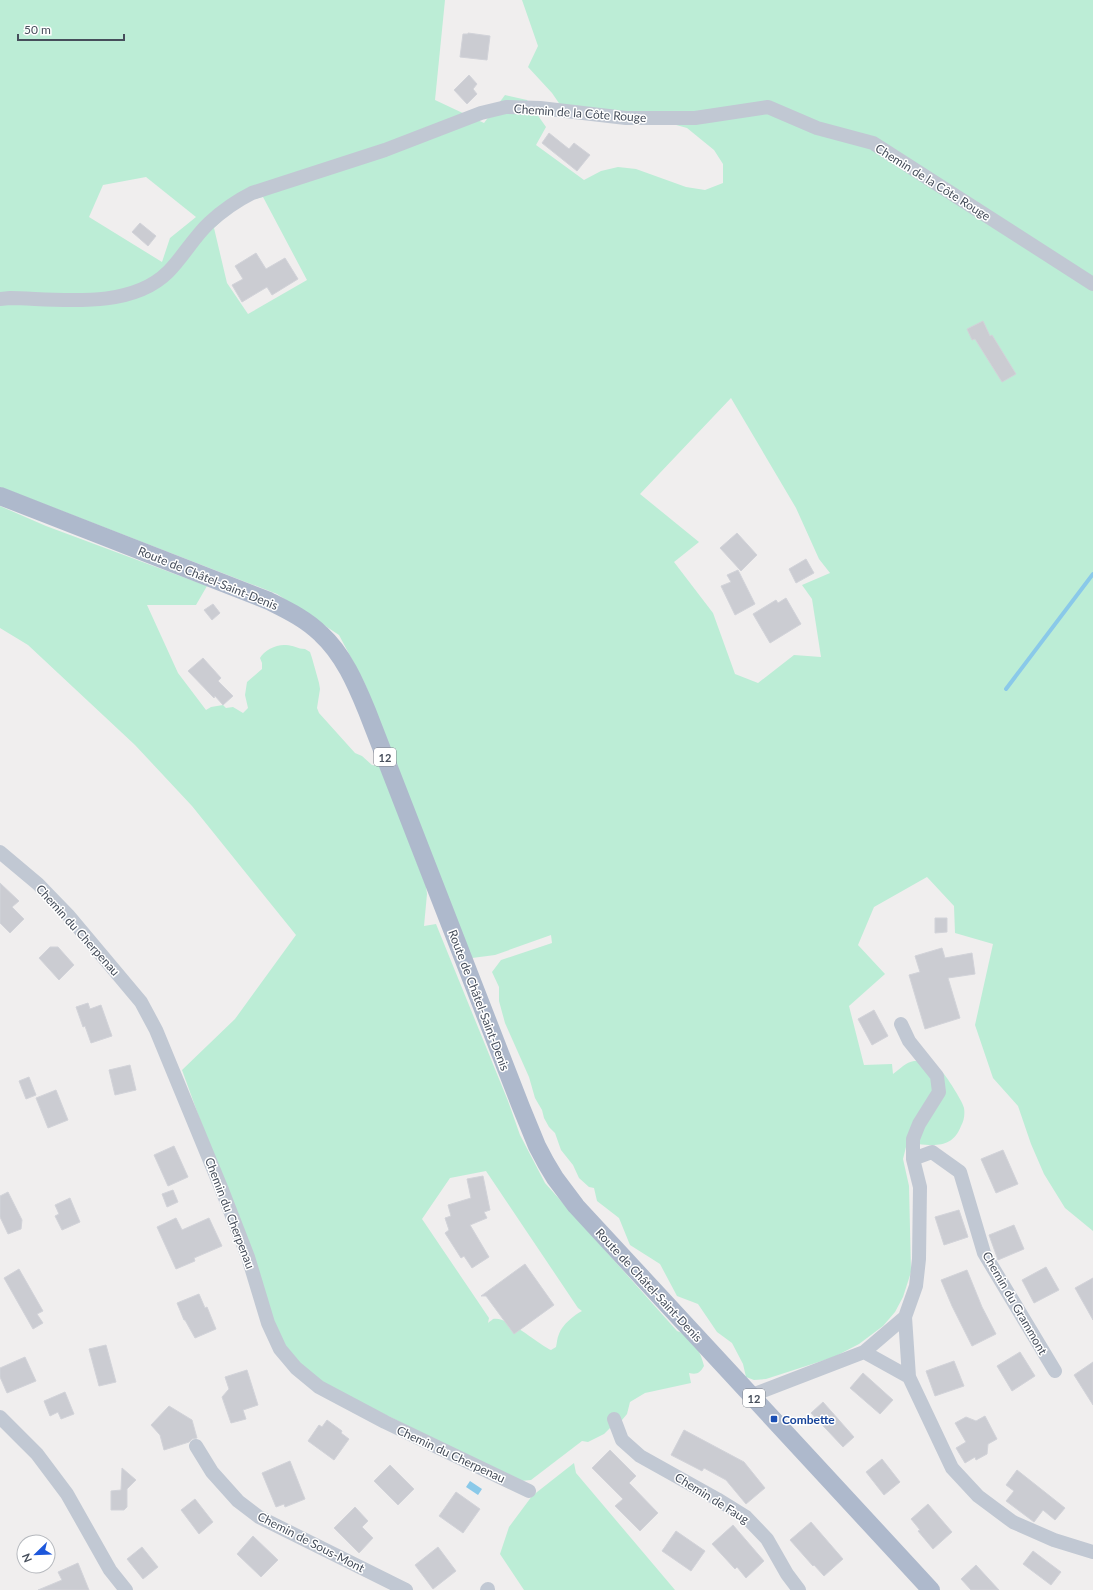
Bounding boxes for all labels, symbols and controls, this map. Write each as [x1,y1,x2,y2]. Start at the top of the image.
scale bar [18,16,124,42]
text: 50 m [24,22,51,37]
street label: Chemin de la Côte Rouge [513,101,647,125]
street label: Chemin de la Côte Rouge [873,140,993,224]
street label: Route de Châtel-Saint-Denis [136,543,280,613]
road number: 12 [374,748,396,766]
street label: Chemin du Cherpenau [33,881,123,979]
street label: Route de Châtel-Saint-Denis [445,927,513,1073]
street label: Chemin du Cherpenau [202,1155,258,1271]
street label: Route de Châtel-Saint-Denis [592,1225,706,1345]
street label: Chemin du Grammont [979,1249,1051,1358]
road number: 12 [743,1389,765,1407]
place label: Combette [782,1412,835,1427]
marker: Combette [769,1414,779,1424]
street label: Chemin du Cherpenau [394,1422,508,1486]
street label: Chemin de Faug [672,1469,752,1527]
street label: Chemin de Sous-Mont [255,1509,368,1576]
north arrow [16,1534,56,1574]
text: N [19,1552,34,1565]

